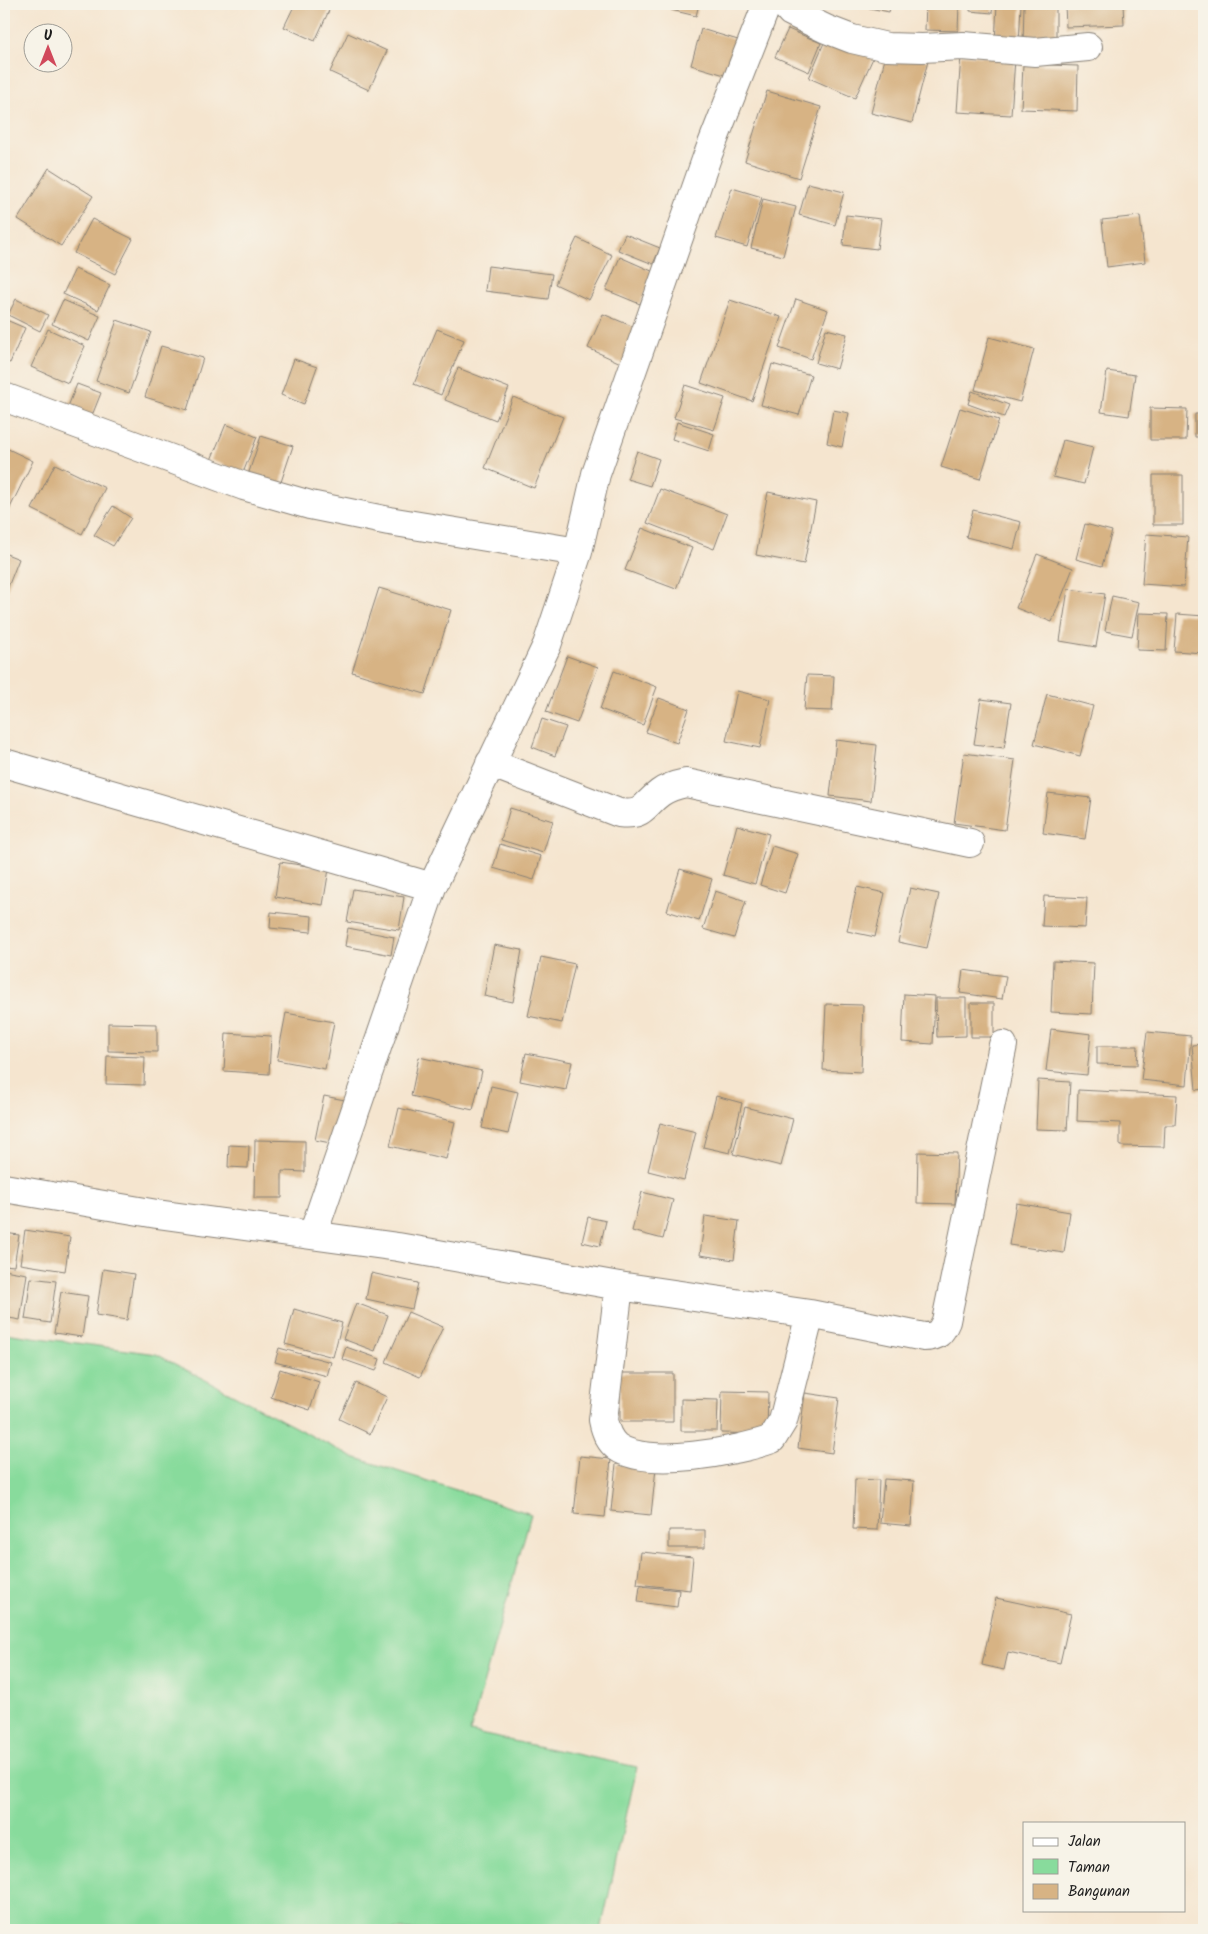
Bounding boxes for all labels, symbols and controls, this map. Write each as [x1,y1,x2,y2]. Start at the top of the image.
north arrow [22,22,72,72]
text: U [44,25,53,47]
legend [1023,1822,1186,1912]
text: Jalan [1068,1830,1101,1854]
text: Taman [1068,1856,1110,1880]
text: Bangunan [1068,1880,1130,1904]

